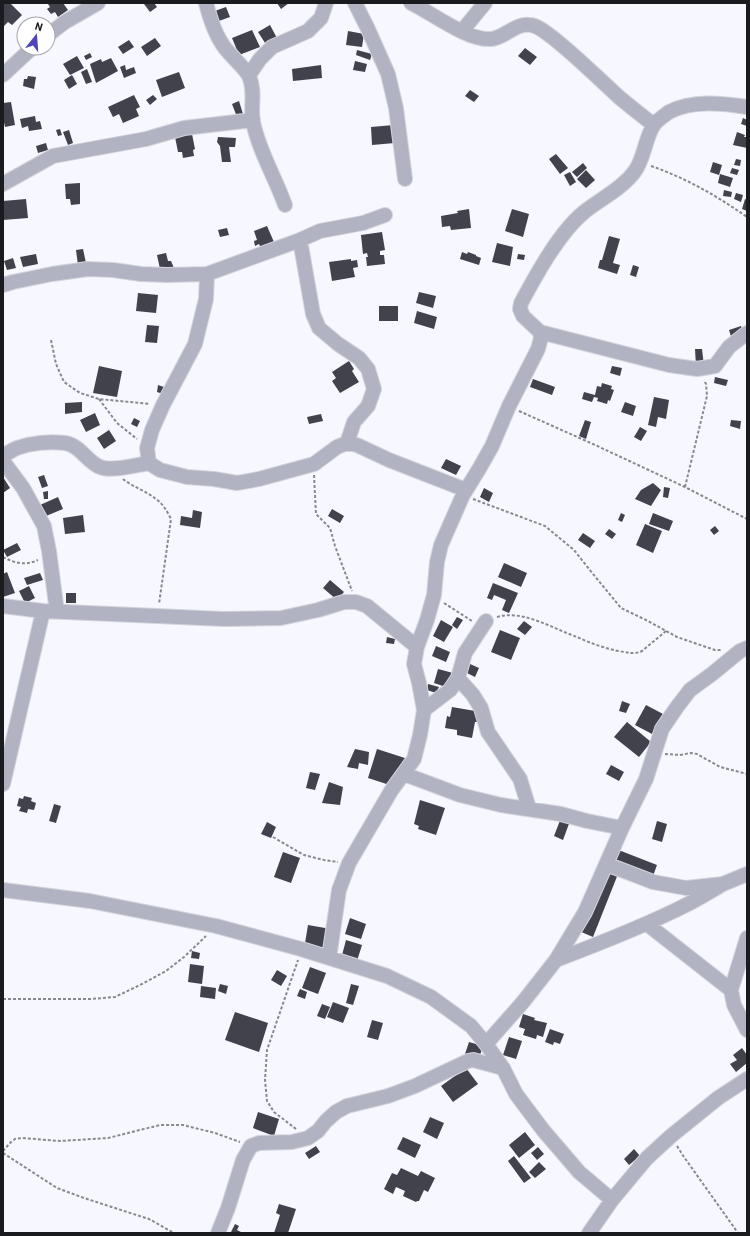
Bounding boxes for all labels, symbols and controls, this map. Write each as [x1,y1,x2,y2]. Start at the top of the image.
north arrow [16,16,56,56]
text: N [34,19,44,33]

